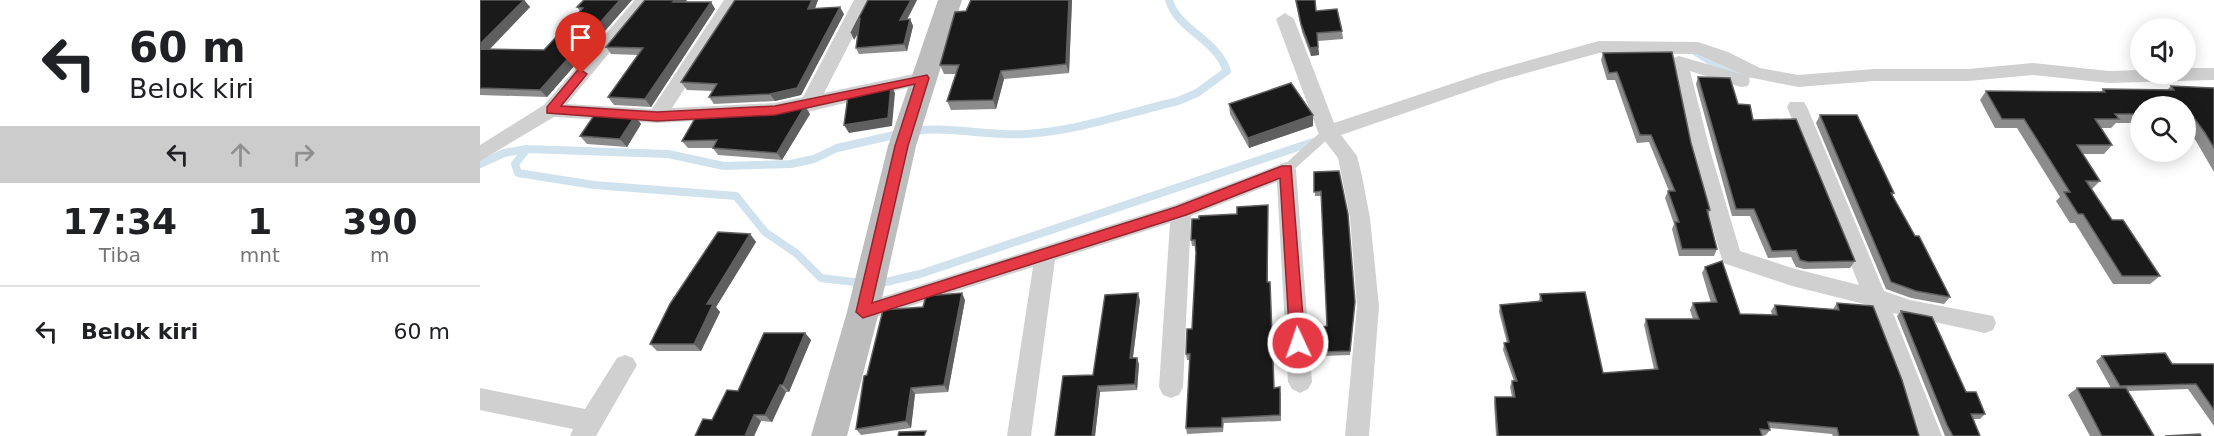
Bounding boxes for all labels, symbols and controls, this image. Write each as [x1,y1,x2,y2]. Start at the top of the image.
pin [555,12,606,74]
map controls [2130,18,2196,162]
button: sound [2130,18,2196,84]
icon: arrive [564,21,597,54]
text: 60 m [129,23,246,72]
icon: left [30,24,108,102]
text: Belok kiri [129,73,254,104]
button: search [2130,96,2196,162]
icon: left [161,138,194,171]
icon: ahead [224,138,257,171]
icon: right [287,138,320,171]
text: 17:34 [63,201,177,242]
text: 1 [247,201,272,242]
text: 390 [342,201,417,242]
text: Tiba [99,243,141,267]
text: mnt [240,243,280,267]
text: m [370,243,390,267]
position arrow [1266,311,1330,375]
icon: left [30,315,63,348]
text: Belok kiri [81,319,198,344]
text: 60 m [394,319,450,344]

